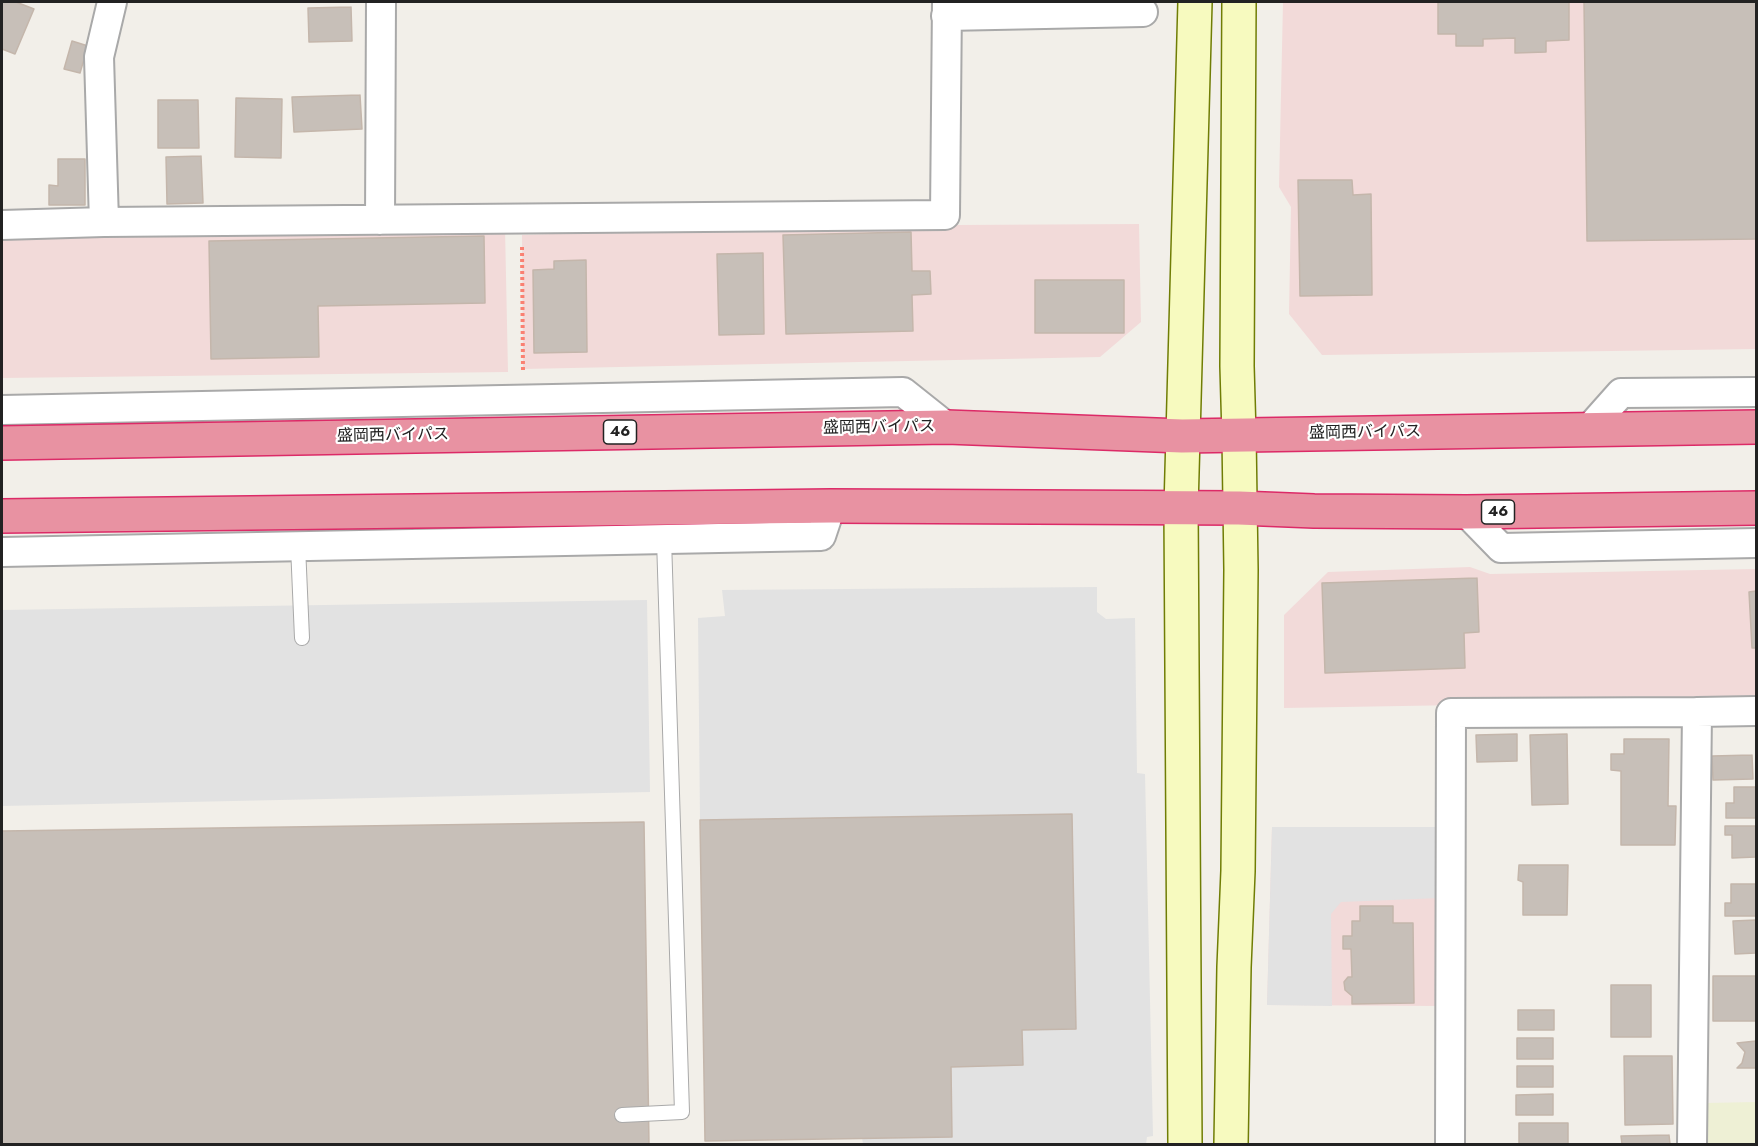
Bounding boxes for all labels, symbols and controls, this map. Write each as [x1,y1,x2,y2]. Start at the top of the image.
street label: 盛岡西バイパス [823,417,935,439]
road number: 46 [604,420,636,444]
street label: 盛岡西バイパス [1309,422,1421,444]
street label: 盛岡西バイパス [337,425,449,447]
road number: 46 [1482,500,1514,524]

